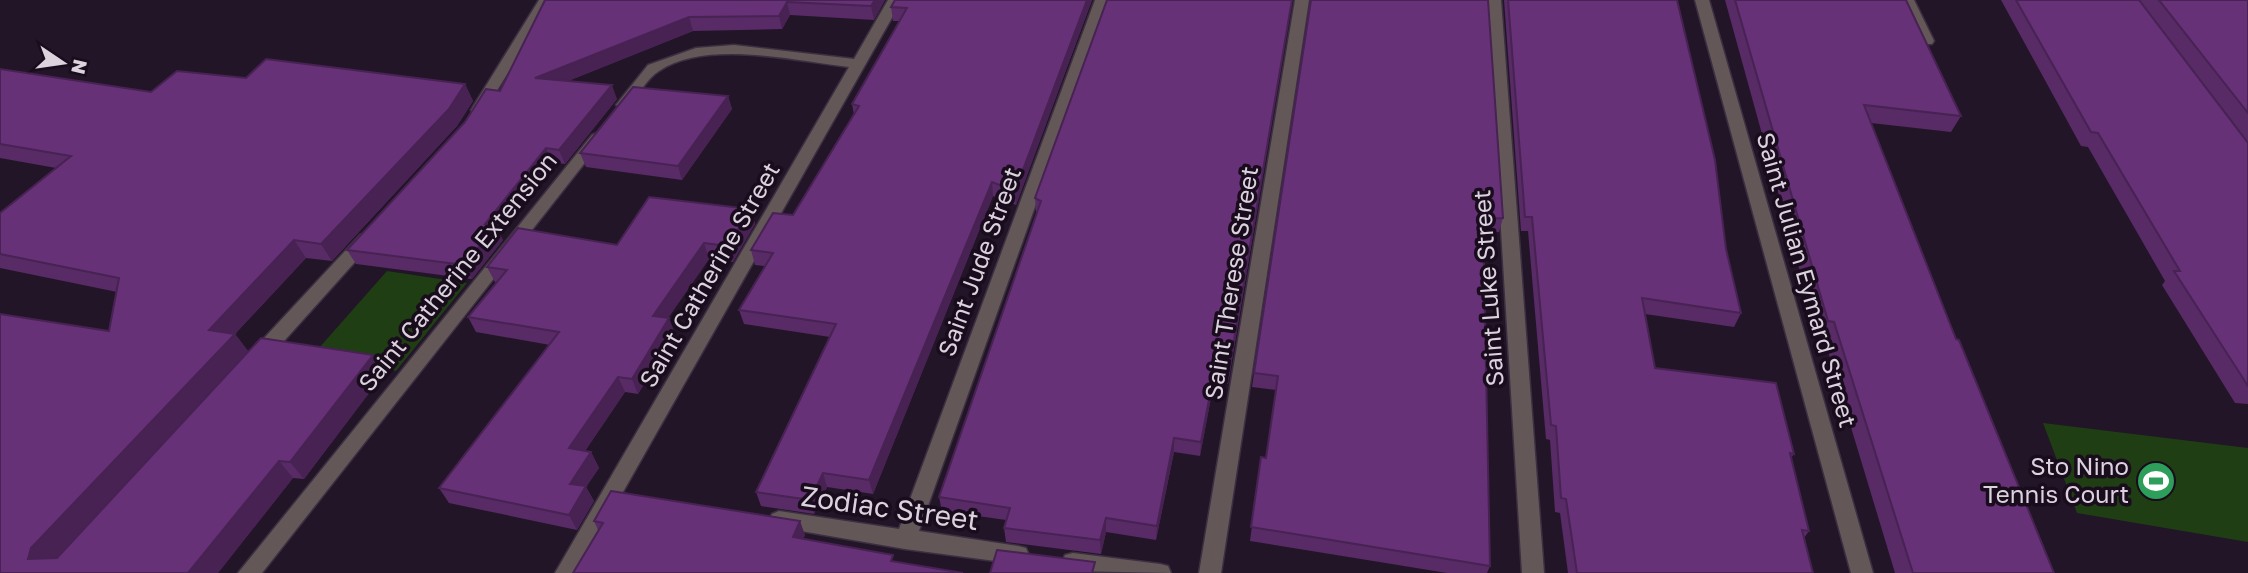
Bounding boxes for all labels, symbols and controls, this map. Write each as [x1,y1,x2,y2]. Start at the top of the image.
north arrow [28,28,98,98]
text: N [67,57,93,77]
street label: Saint Julian Eymard Street [1751,129,1863,430]
street label: Saint Catherine Extension [352,146,562,396]
street label: Saint Catherine Street [632,157,785,392]
street label: Saint Jude Street [931,163,1026,360]
street label: Saint Therese Street [1198,164,1263,401]
street label: Saint Luke Street [1466,189,1509,387]
place label: Sto Nino Tennis Court [1983,451,2129,508]
sports icon: Sto Nino Tennis Court [2135,460,2177,502]
street label: Zodiac Street [799,479,981,536]

